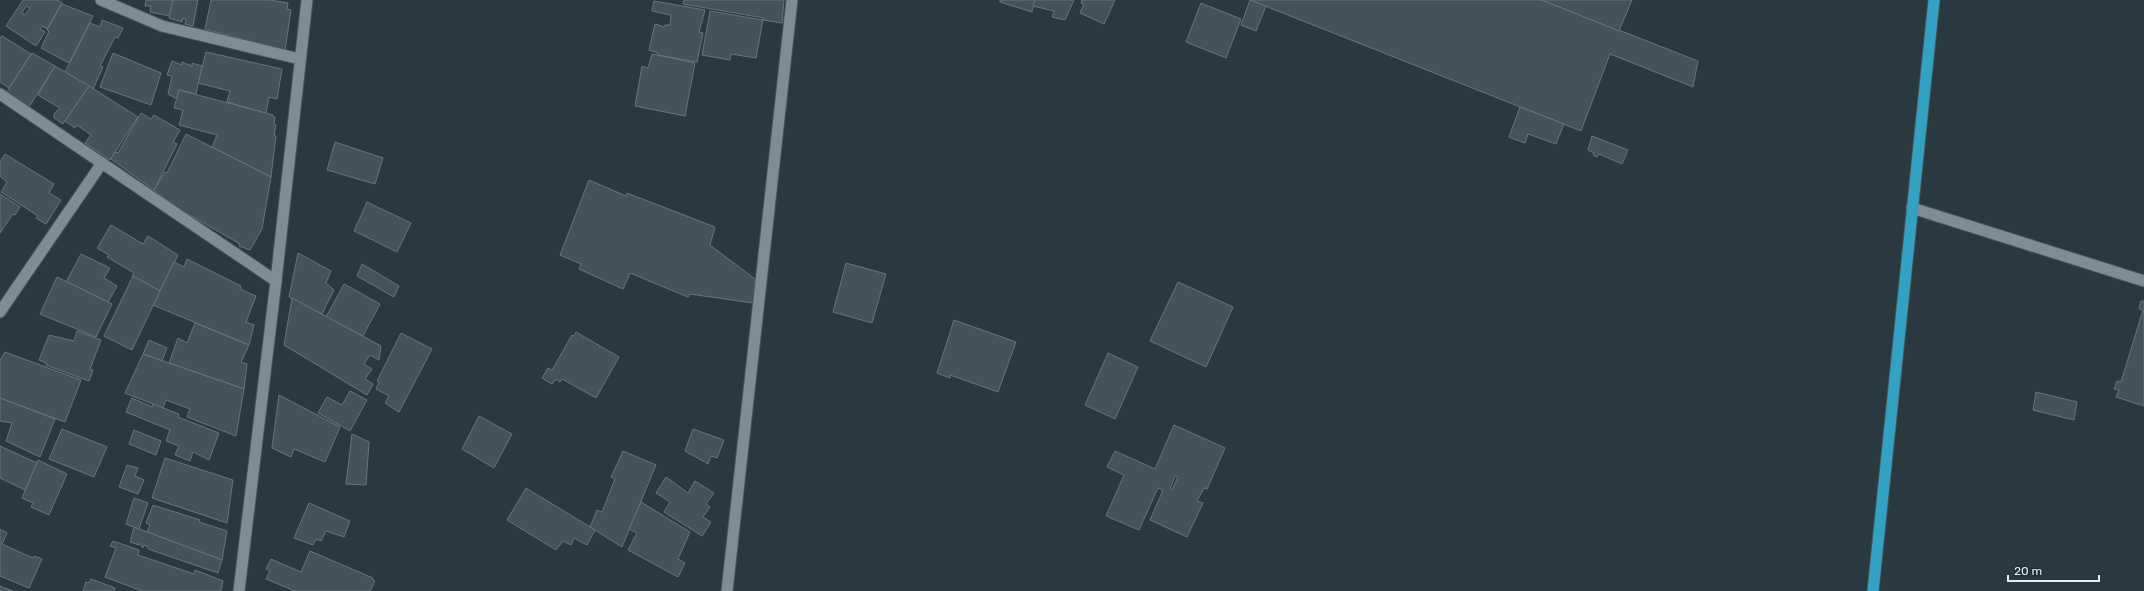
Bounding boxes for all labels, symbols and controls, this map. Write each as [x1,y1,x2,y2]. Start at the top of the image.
scale bar [2008,557,2099,583]
text: 20 m [2014,564,2042,578]

